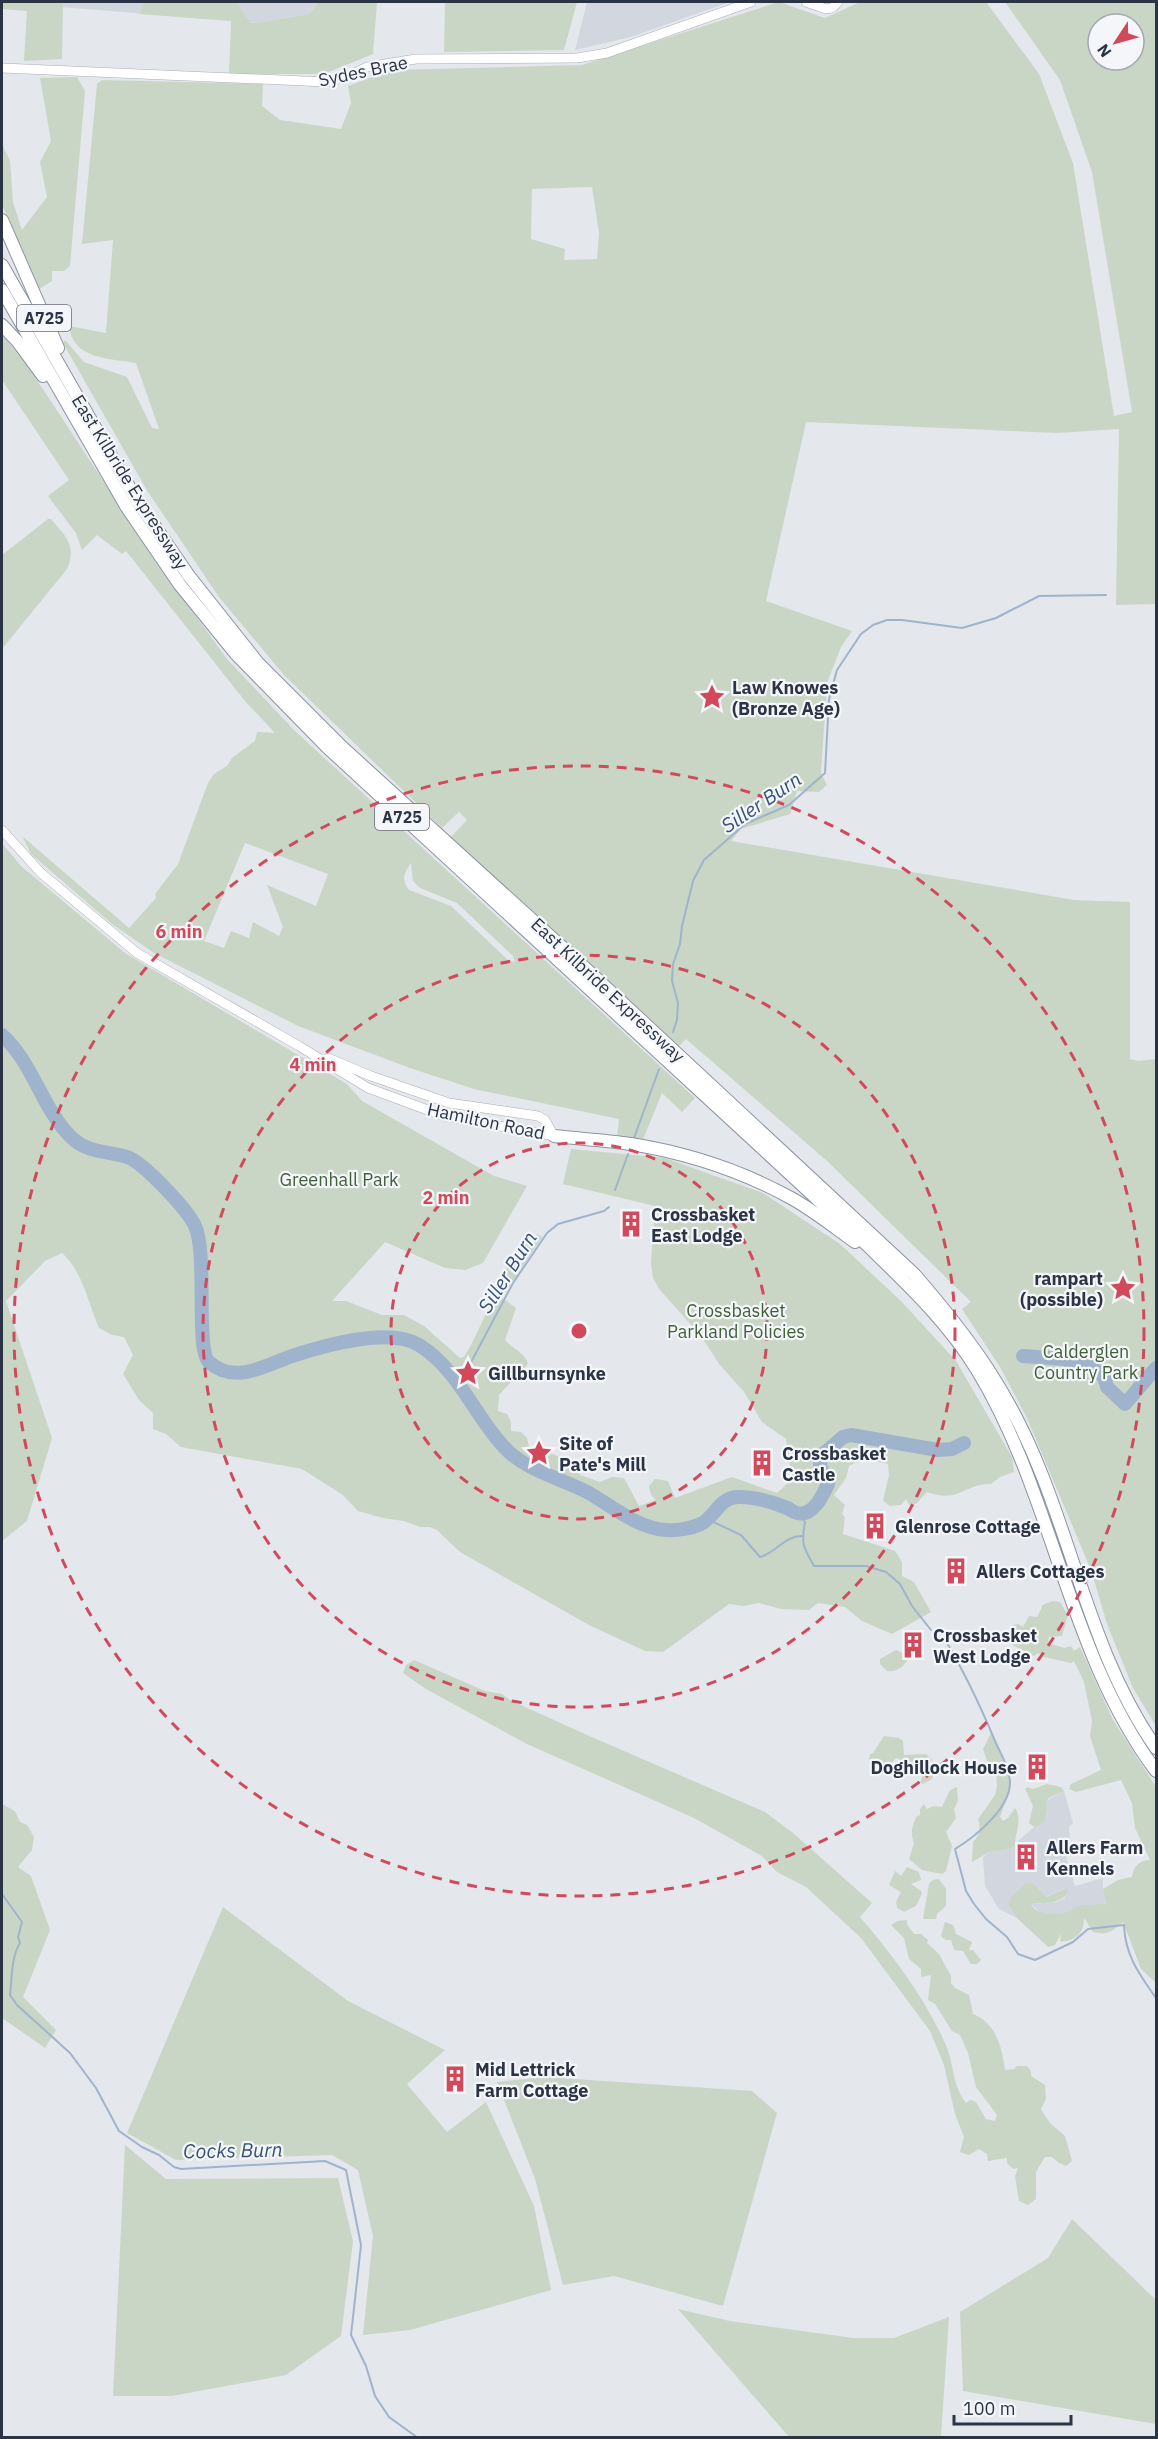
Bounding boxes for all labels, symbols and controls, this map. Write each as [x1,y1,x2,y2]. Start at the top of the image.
north arrow [1086,12,1146,72]
text: N [1092,40,1115,61]
street label: Sydes Brae [316,50,410,92]
road number: A725 [17,305,71,331]
street label: East Kilbride Expressway [67,390,193,574]
place label: Law Knowes (Bronze Age) [732,676,840,720]
place icon: Law Knowes (Bronze Age) [697,682,727,712]
water label: Siller Burn [715,765,807,839]
road number: A725 [375,804,429,830]
street label: East Kilbride Expressway [526,913,690,1067]
text: 6 min [155,920,203,943]
text: 4 min [289,1053,337,1076]
street label: Hamilton Road [425,1097,547,1145]
park label: Greenhall Park [279,1168,399,1191]
text: 2 min [422,1186,470,1209]
place label: Crossbasket East Lodge [651,1203,755,1247]
building icon: Crossbasket East Lodge [616,1209,646,1239]
water label: Siller Burn [471,1226,543,1318]
place label: rampart (possible) [1020,1267,1103,1311]
place icon: rampart (possible) [1108,1273,1138,1303]
park label: Crossbasket Parkland Policies [667,1299,805,1343]
centre of rings [569,1321,589,1341]
park label: Calderglen Country Park [1034,1340,1139,1384]
place icon: Gillburnsynke [453,1358,483,1388]
place label: Gillburnsynke [488,1362,606,1385]
place label: Site of Pate's Mill [559,1432,647,1476]
place icon: Site of Pate's Mill [524,1438,554,1468]
place label: Crossbasket Castle [782,1442,886,1486]
building icon: Crossbasket Castle [747,1448,777,1478]
building icon: Glenrose Cottage [860,1511,890,1541]
place label: Glenrose Cottage [895,1515,1041,1538]
building icon: Allers Cottages [941,1556,971,1586]
place label: Allers Cottages [976,1560,1105,1583]
place label: Crossbasket West Lodge [933,1624,1037,1668]
building icon: Crossbasket West Lodge [898,1630,928,1660]
building icon: Doghillock House [1022,1752,1052,1782]
place label: Doghillock House [871,1756,1017,1779]
place label: Allers Farm Kennels [1046,1836,1143,1880]
building icon: Allers Farm Kennels [1011,1842,1041,1872]
place label: Mid Lettrick Farm Cottage [475,2058,588,2102]
building icon: Mid Lettrick Farm Cottage [440,2064,470,2094]
water label: Cocks Burn [183,2136,283,2164]
scale bar [954,2388,1071,2426]
text: 100 m [963,2397,1015,2420]

